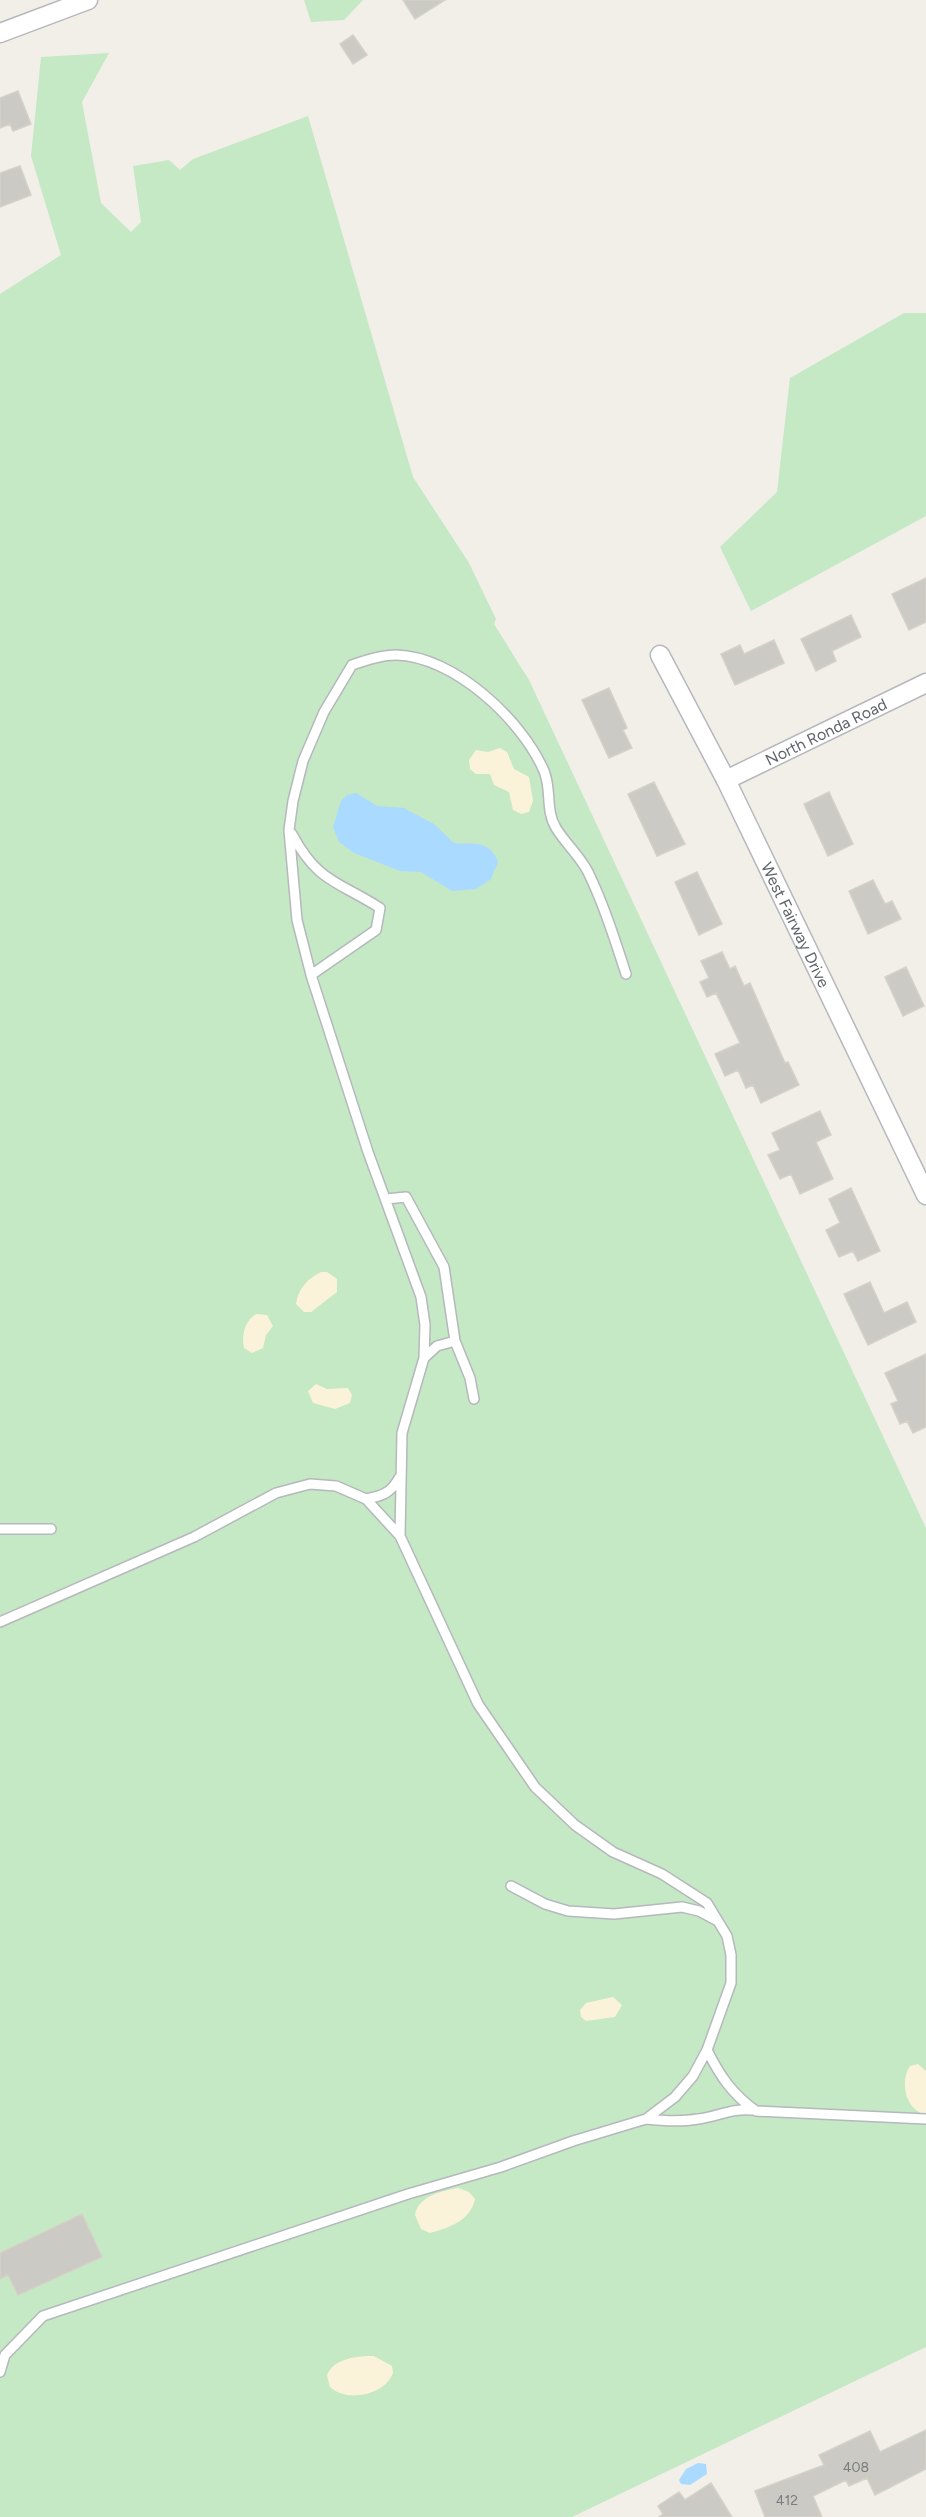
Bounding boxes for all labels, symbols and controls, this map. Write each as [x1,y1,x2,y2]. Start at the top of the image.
street label: North Ronda Road [762,695,890,770]
street label: West Fairway Drive [757,859,834,991]
house number: 408 [843,2459,869,2476]
house number: 412 [776,2492,798,2509]

